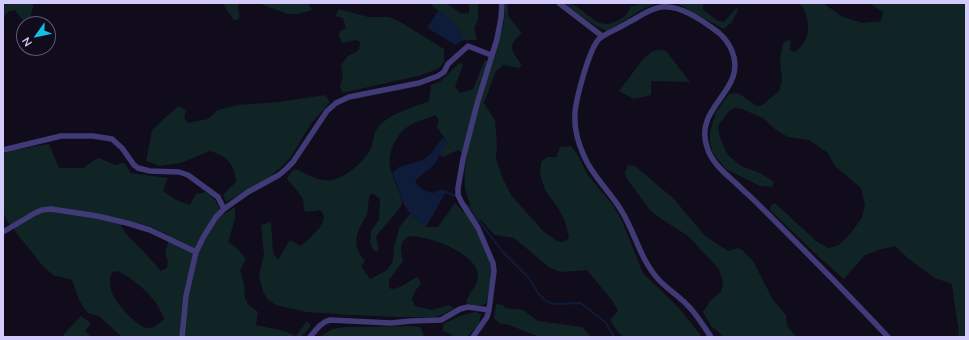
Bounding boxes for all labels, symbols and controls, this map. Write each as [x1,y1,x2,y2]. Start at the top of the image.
north arrow [16,16,56,56]
text: N [19,35,35,49]

